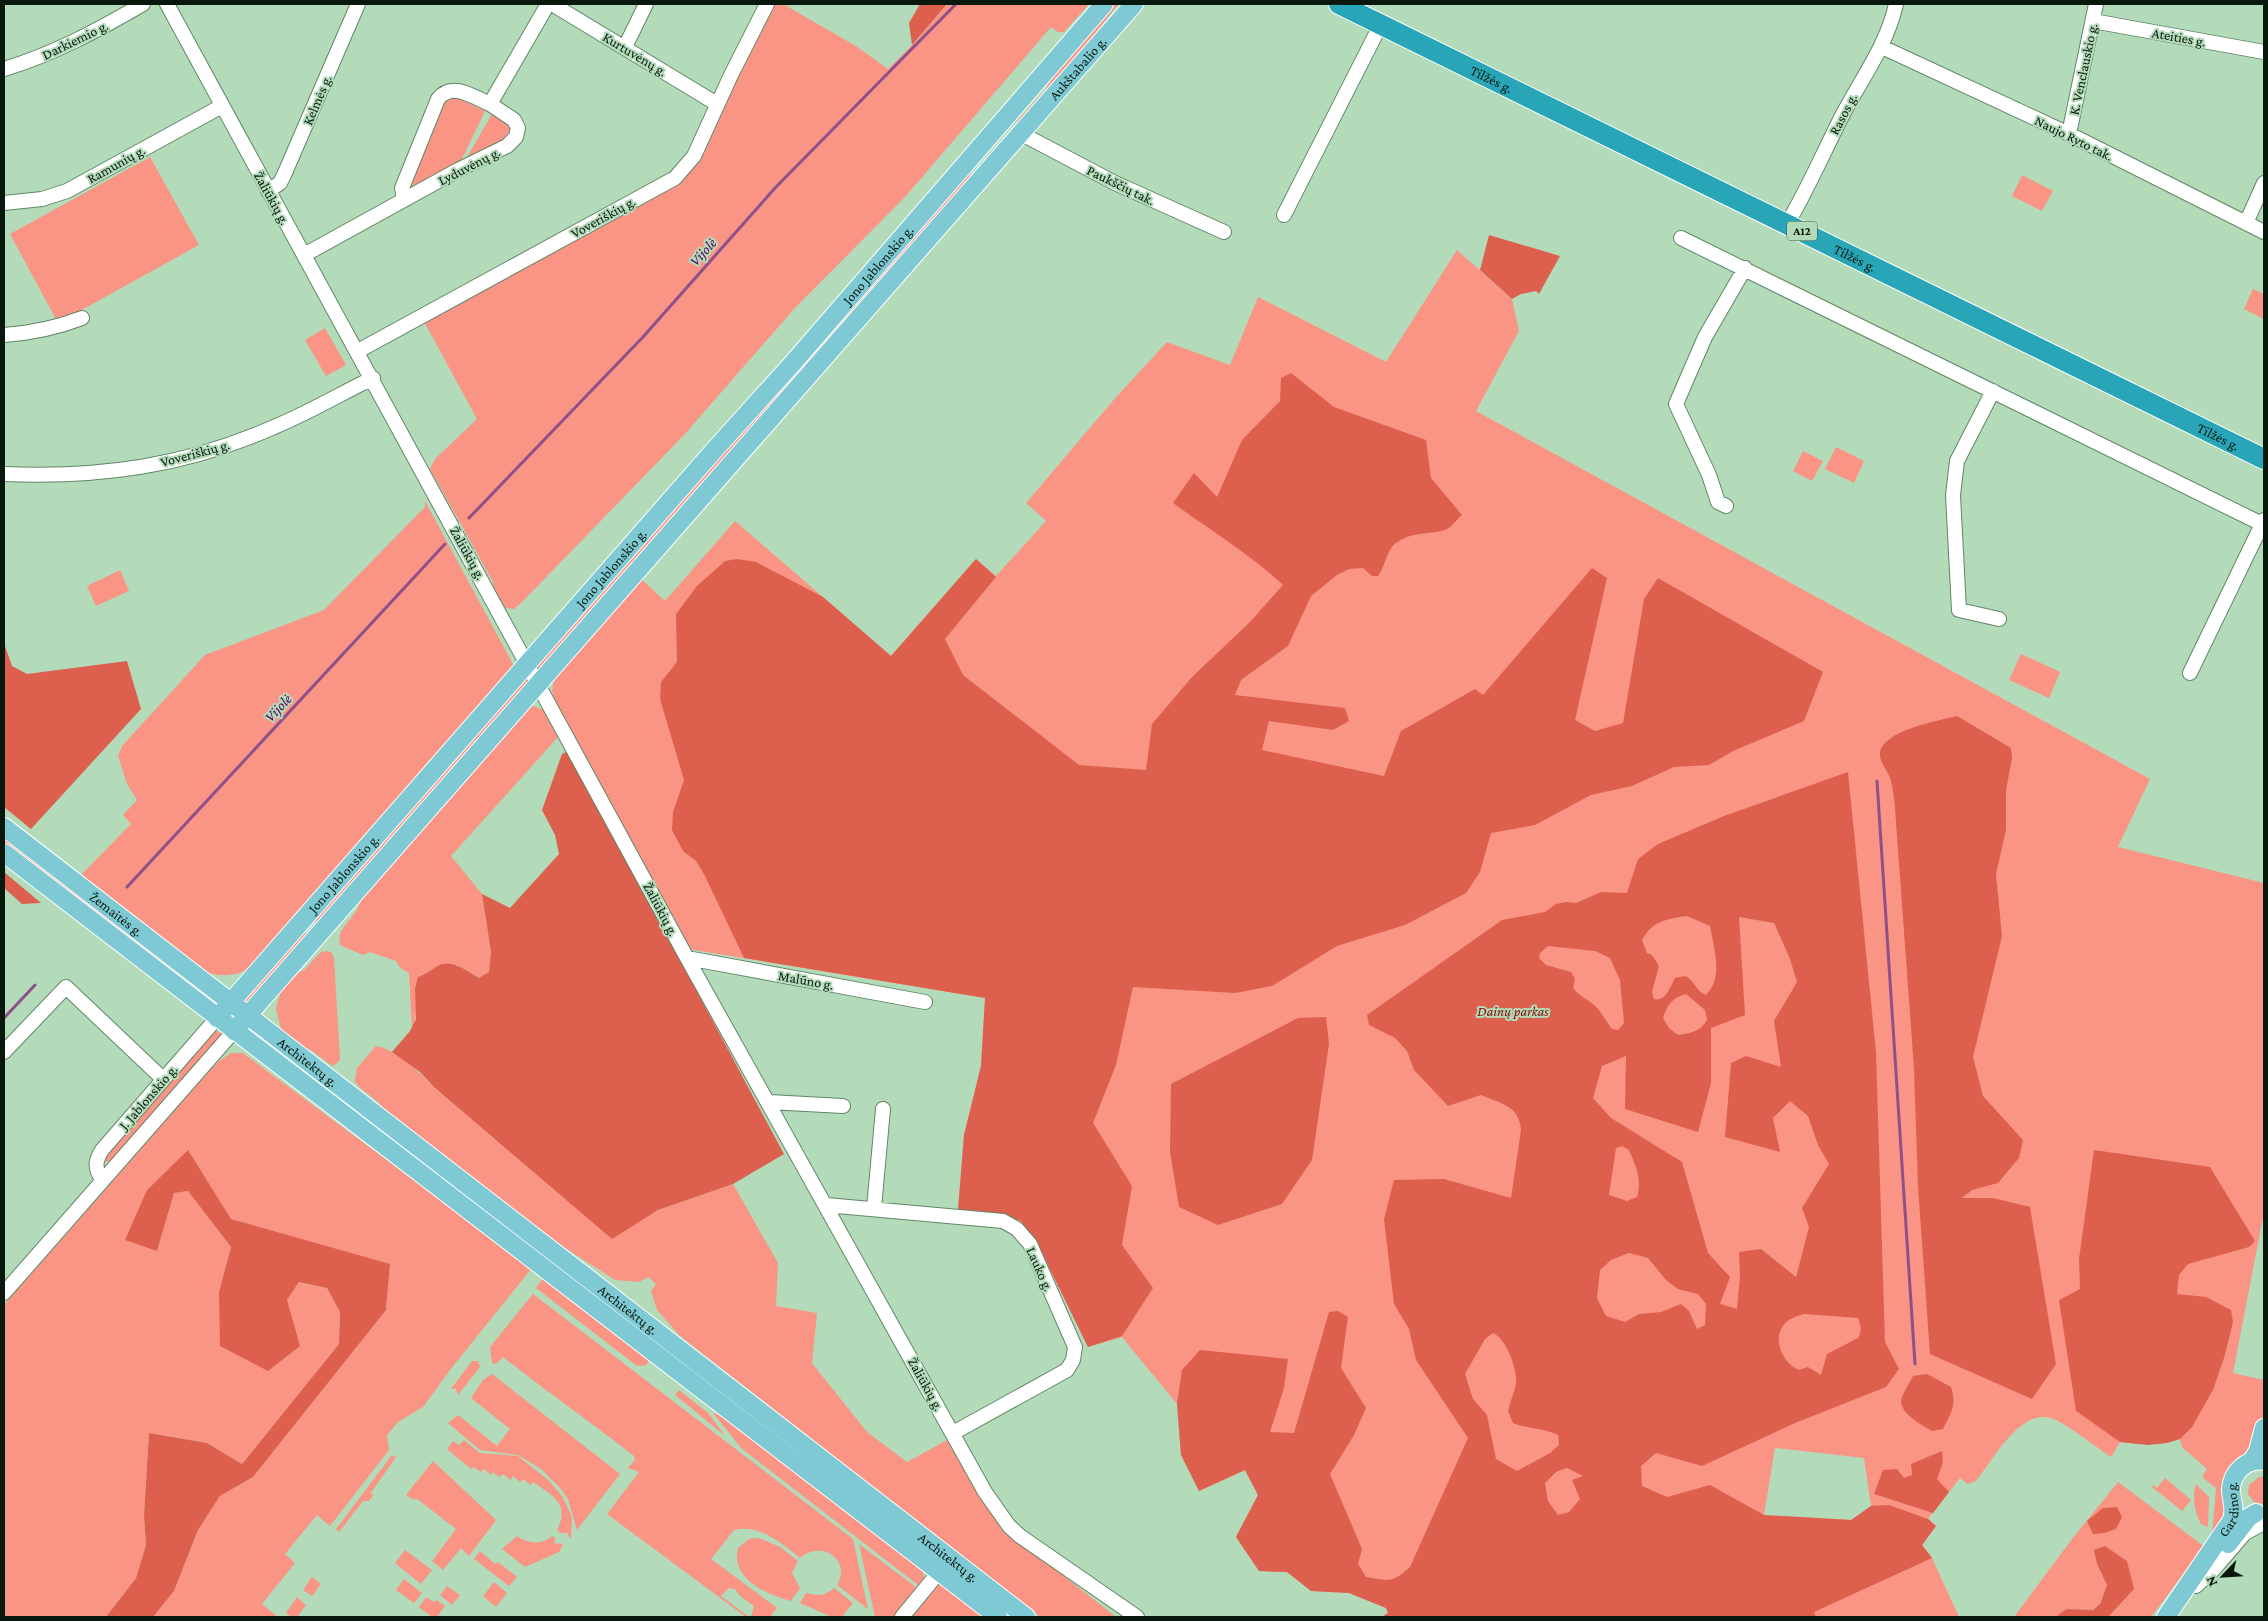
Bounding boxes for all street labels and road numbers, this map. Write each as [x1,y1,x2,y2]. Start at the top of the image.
street label: Darkiemio g. [39,17,111,63]
street label: K. Venclauskio g. [2065,22,2101,116]
street label: Ateities g. [2151,24,2207,50]
street label: Kurtuvėnų g. [600,29,670,79]
street label: Aukštabalio g. [1046,33,1110,103]
street label: Tilžės g. [1468,62,1515,96]
street label: Kelmės g. [299,72,335,128]
street label: Rasos g. [1826,91,1860,137]
street label: Naujo Ryto tak. [2032,112,2116,165]
street label: Ramunių g. [84,142,148,186]
street label: Lyduvėnų g. [435,144,503,188]
street label: Paukščių tak. [1084,162,1158,208]
street label: Žaliūkių g. [251,168,293,228]
street label: Voveriškių g. [568,193,638,241]
street label: Jono Jablonskio g. [838,222,917,309]
road number: A12 [1787,222,1817,240]
street label: Tilžės g. [1831,241,1879,275]
street label: Tilžės g. [2195,419,2242,454]
street label: Voveriškių g. [159,436,231,470]
street label: Žaliūkių g. [447,523,489,583]
street label: Jono Jablonskio g. [571,525,650,612]
street label: Jono Jablonskio g. [303,831,382,918]
street label: Žaliūkių g. [640,879,682,939]
street label: Žemaitės g. [86,888,146,940]
street label: Malūno g. [777,967,835,993]
street label: Architektų g. [275,1034,341,1090]
street label: J. Jablonskio g. [114,1061,181,1134]
street label: Lauko g. [1023,1244,1057,1294]
street label: Architektų g. [595,1281,661,1338]
street label: Žaliūkių g. [905,1354,947,1414]
street label: Gardino g. [2215,1479,2242,1540]
street label: Architektų g. [916,1529,982,1585]

